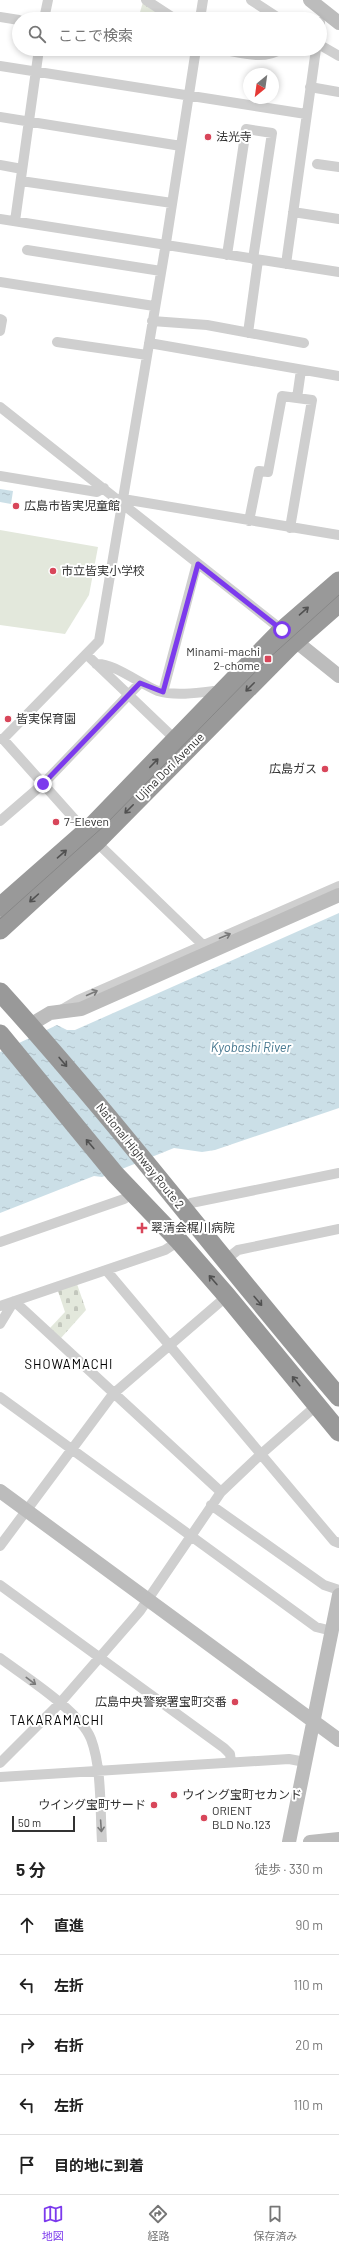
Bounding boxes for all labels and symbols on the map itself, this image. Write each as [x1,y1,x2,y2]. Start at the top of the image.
north arrow [243,68,279,104]
place label: 法光寺 [216,129,252,143]
marker: 法光寺 [203,132,213,142]
place label: 広島市皆実児童館 [24,498,120,512]
marker: 広島市皆実児童館 [11,501,21,511]
place label: 市立皆実小学校 [61,563,145,577]
marker: 市立皆実小学校 [48,566,58,576]
one-way arrow [299,606,310,615]
route start [273,621,291,639]
place label: Minami-machi 2-chome [186,644,260,672]
marker: Minami-machi 2-chome [263,654,273,664]
one-way arrow [245,682,255,692]
place label: 皆実保育園 [16,711,76,725]
marker: 皆実保育園 [3,714,13,724]
street label: Ujina Dori Avenue [132,729,206,803]
one-way arrow [149,758,159,768]
place label: 広島ガス [269,761,317,775]
marker: 広島ガス [320,764,330,774]
route end [34,775,52,793]
one-way arrow [124,804,134,814]
place label: 7-Eleven [64,814,109,828]
marker: 7-Eleven [51,817,61,827]
one-way arrow [56,850,67,859]
one-way arrow [29,894,39,903]
one-way arrow [218,932,230,939]
one-way arrow [86,989,98,997]
water label: Kyobashi River [211,1039,292,1055]
one-way arrow [58,1057,67,1067]
street label: National Highway Route 2 [94,1100,188,1211]
one-way arrow [86,1139,95,1150]
place label: 翠清会梶川病院 [151,1220,235,1234]
marker: 翠清会梶川病院 [136,1222,148,1234]
one-way arrow [209,1275,218,1286]
one-way arrow [253,1295,262,1306]
district label: SHOWAMACHI [25,1356,113,1372]
one-way arrow [291,1376,300,1386]
one-way arrow [26,1677,37,1686]
place label: 広島中央警察署宝町交番 [95,1694,227,1708]
marker: 広島中央警察署宝町交番 [230,1697,240,1707]
district label: TAKARAMACHI [10,1712,104,1728]
place label: ウイング宝町セカンド [182,1787,302,1801]
marker: ウイング宝町セカンド [169,1790,179,1800]
place label: ウイング宝町サード [38,1797,146,1811]
marker: ウイング宝町サード [149,1800,159,1810]
place label: ORIENT BLD No.123 [212,1803,271,1831]
marker: ORIENT BLD No.123 [199,1813,209,1823]
scale bar [12,1814,75,1833]
one-way arrow [97,1819,104,1832]

